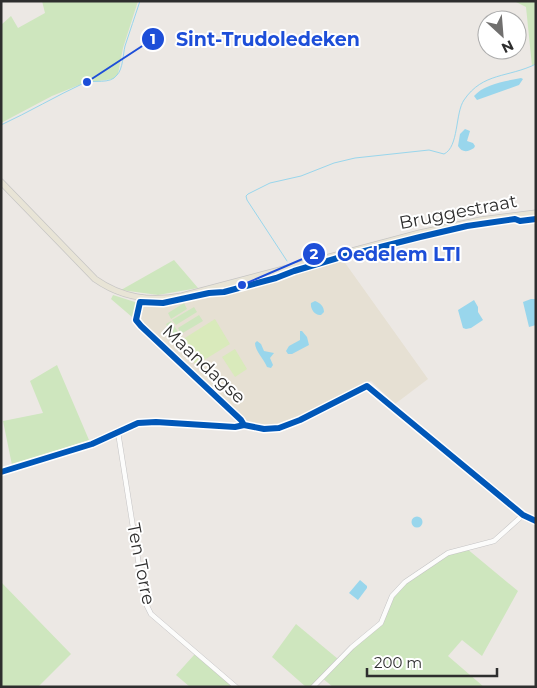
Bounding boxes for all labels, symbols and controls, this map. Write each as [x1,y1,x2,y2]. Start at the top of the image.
north arrow [477,10,527,60]
callout: Sint-Trudoledeken [141,22,370,56]
text: Sint-Trudoledeken [176,28,360,51]
text: 1 [150,29,156,48]
text: N [499,36,517,57]
street label: Bruggestraat [397,190,519,234]
callout: Oedelem LTI [302,237,471,271]
text: Oedelem LTI [337,243,461,266]
text: 2 [310,244,319,263]
street label: Maandagse [158,320,250,408]
street label: Ten Torre [122,521,160,607]
scale bar [367,646,497,678]
text: 200 m [374,653,422,672]

